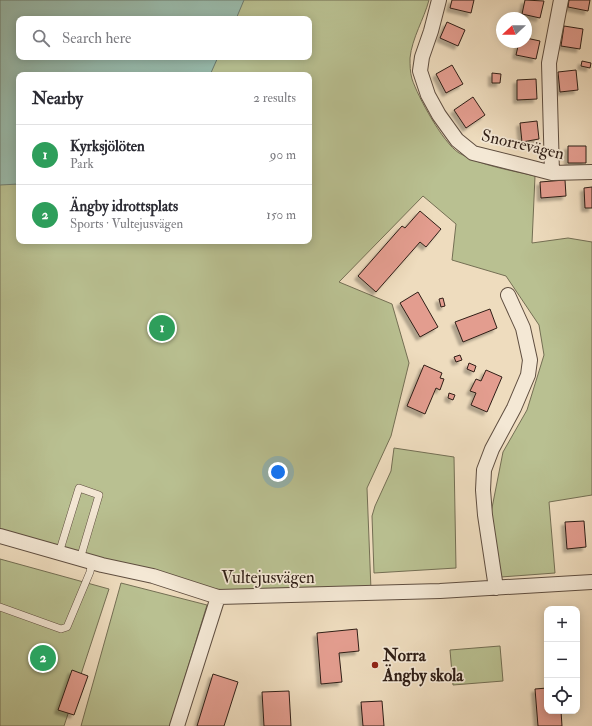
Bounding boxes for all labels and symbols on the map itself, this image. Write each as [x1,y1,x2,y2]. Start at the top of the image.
north arrow [496,12,532,48]
street label: Snorrevägen [479,125,567,164]
pin: 1 [149,313,175,343]
your location [268,462,288,482]
street label: Vultejusvägen [221,567,315,588]
pin: 2 [30,643,56,673]
place label: Norra Ängby skola [382,645,464,687]
marker: Norra Ängby skola [370,660,380,670]

